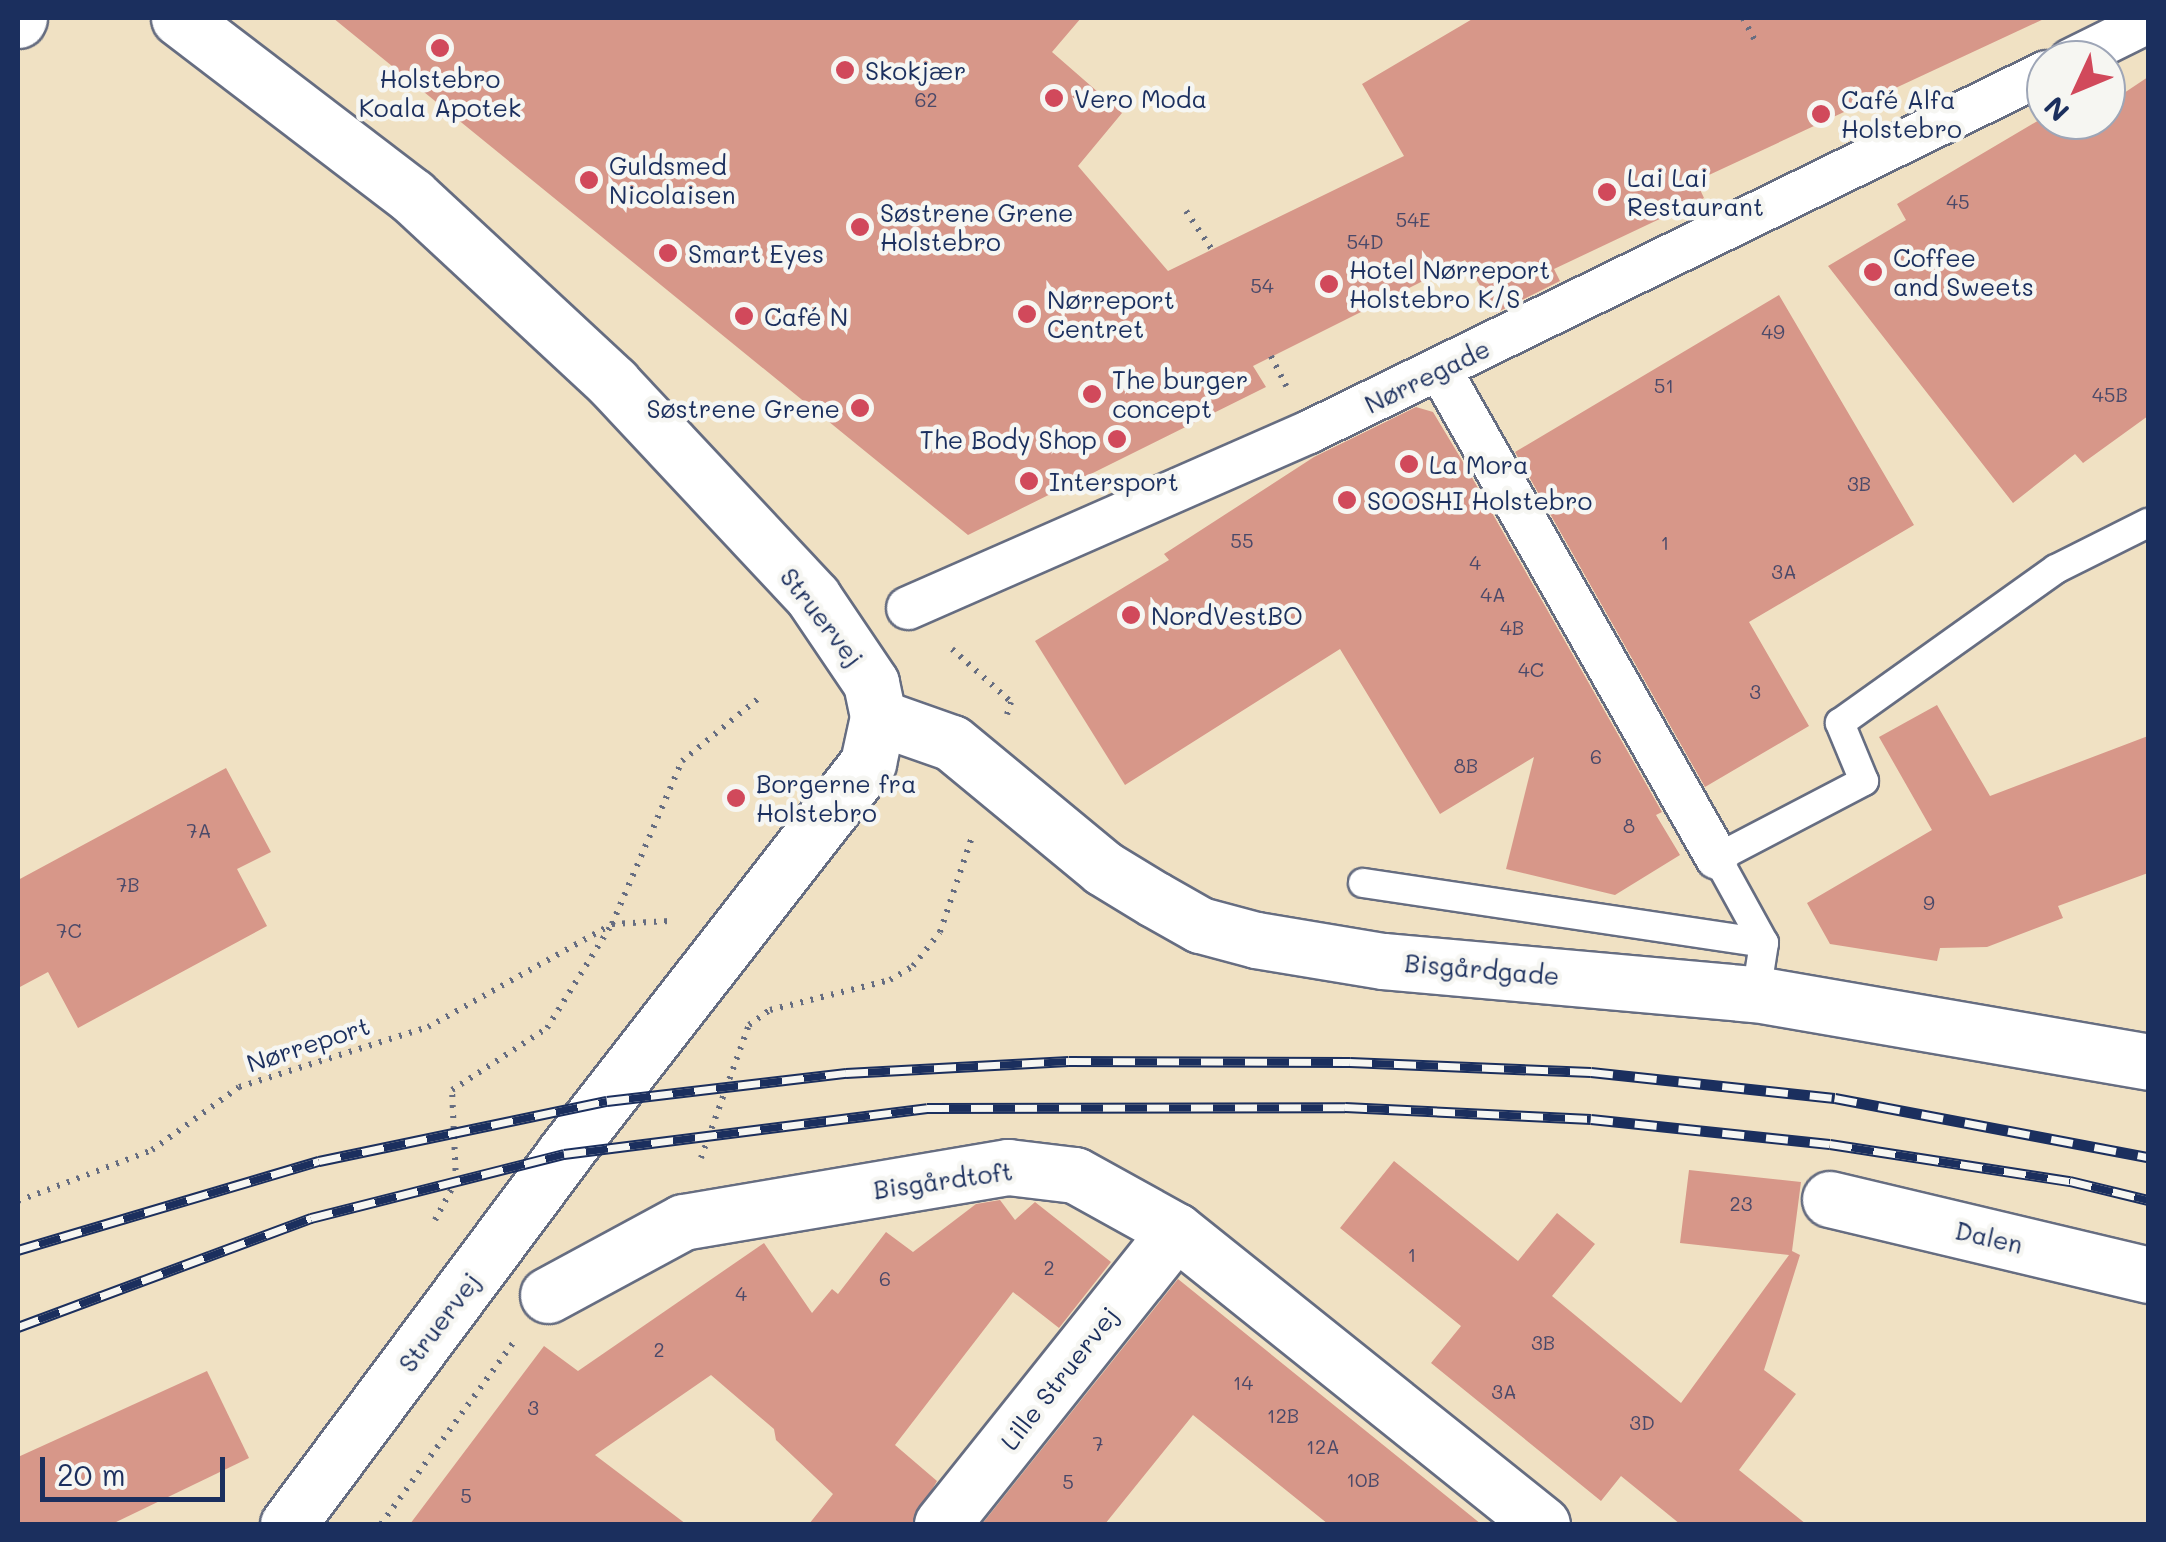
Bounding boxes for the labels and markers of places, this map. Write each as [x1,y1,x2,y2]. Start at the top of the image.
marker: Holstebro Koala Apotek [429,37,451,59]
place label: Skokjær [865,55,966,85]
marker: Skokjær [834,59,856,81]
place label: Holstebro Koala Apotek [359,64,521,123]
place label: Vero Moda [1074,83,1207,113]
place label: Café Alfa Holstebro [1841,85,1962,144]
marker: Vero Moda [1043,87,1065,109]
marker: Café Alfa Holstebro [1810,103,1832,125]
place label: Guldsmed Nicolaisen [609,151,736,210]
place label: Lai Lai Restaurant [1627,163,1764,222]
marker: Guldsmed Nicolaisen [578,169,600,191]
marker: Lai Lai Restaurant [1596,181,1618,203]
place label: Søstrene Grene Holstebro [880,198,1073,257]
marker: Søstrene Grene Holstebro [849,216,871,238]
place label: Smart Eyes [688,238,824,268]
marker: Smart Eyes [657,242,679,264]
place label: Coffee and Sweets [1893,243,2034,302]
place label: Hotel Nørreport Holstebro K/S [1349,255,1550,314]
marker: Coffee and Sweets [1862,261,1884,283]
marker: Hotel Nørreport Holstebro K/S [1318,273,1340,295]
place label: Nørreport Centret [1047,285,1175,344]
place label: Café N [764,301,848,331]
marker: Nørreport Centret [1016,303,1038,325]
marker: Café N [733,305,755,327]
place label: The burger concept [1112,365,1248,424]
marker: The burger concept [1081,383,1103,405]
place label: Søstrene Grene [647,393,840,423]
marker: Søstrene Grene [849,397,871,419]
place label: The Body Shop [920,424,1097,454]
marker: The Body Shop [1106,428,1128,450]
place label: La Mora [1429,449,1529,479]
marker: La Mora [1398,453,1420,475]
place label: Intersport [1049,466,1179,496]
marker: Intersport [1018,470,1040,492]
place label: SOOSHI Holstebro [1367,485,1592,515]
marker: SOOSHI Holstebro [1336,489,1358,511]
place label: NordVestBO [1151,600,1303,630]
marker: NordVestBO [1120,604,1142,626]
place label: Borgerne fra Holstebro [756,769,917,828]
marker: Borgerne fra Holstebro [725,787,747,809]

